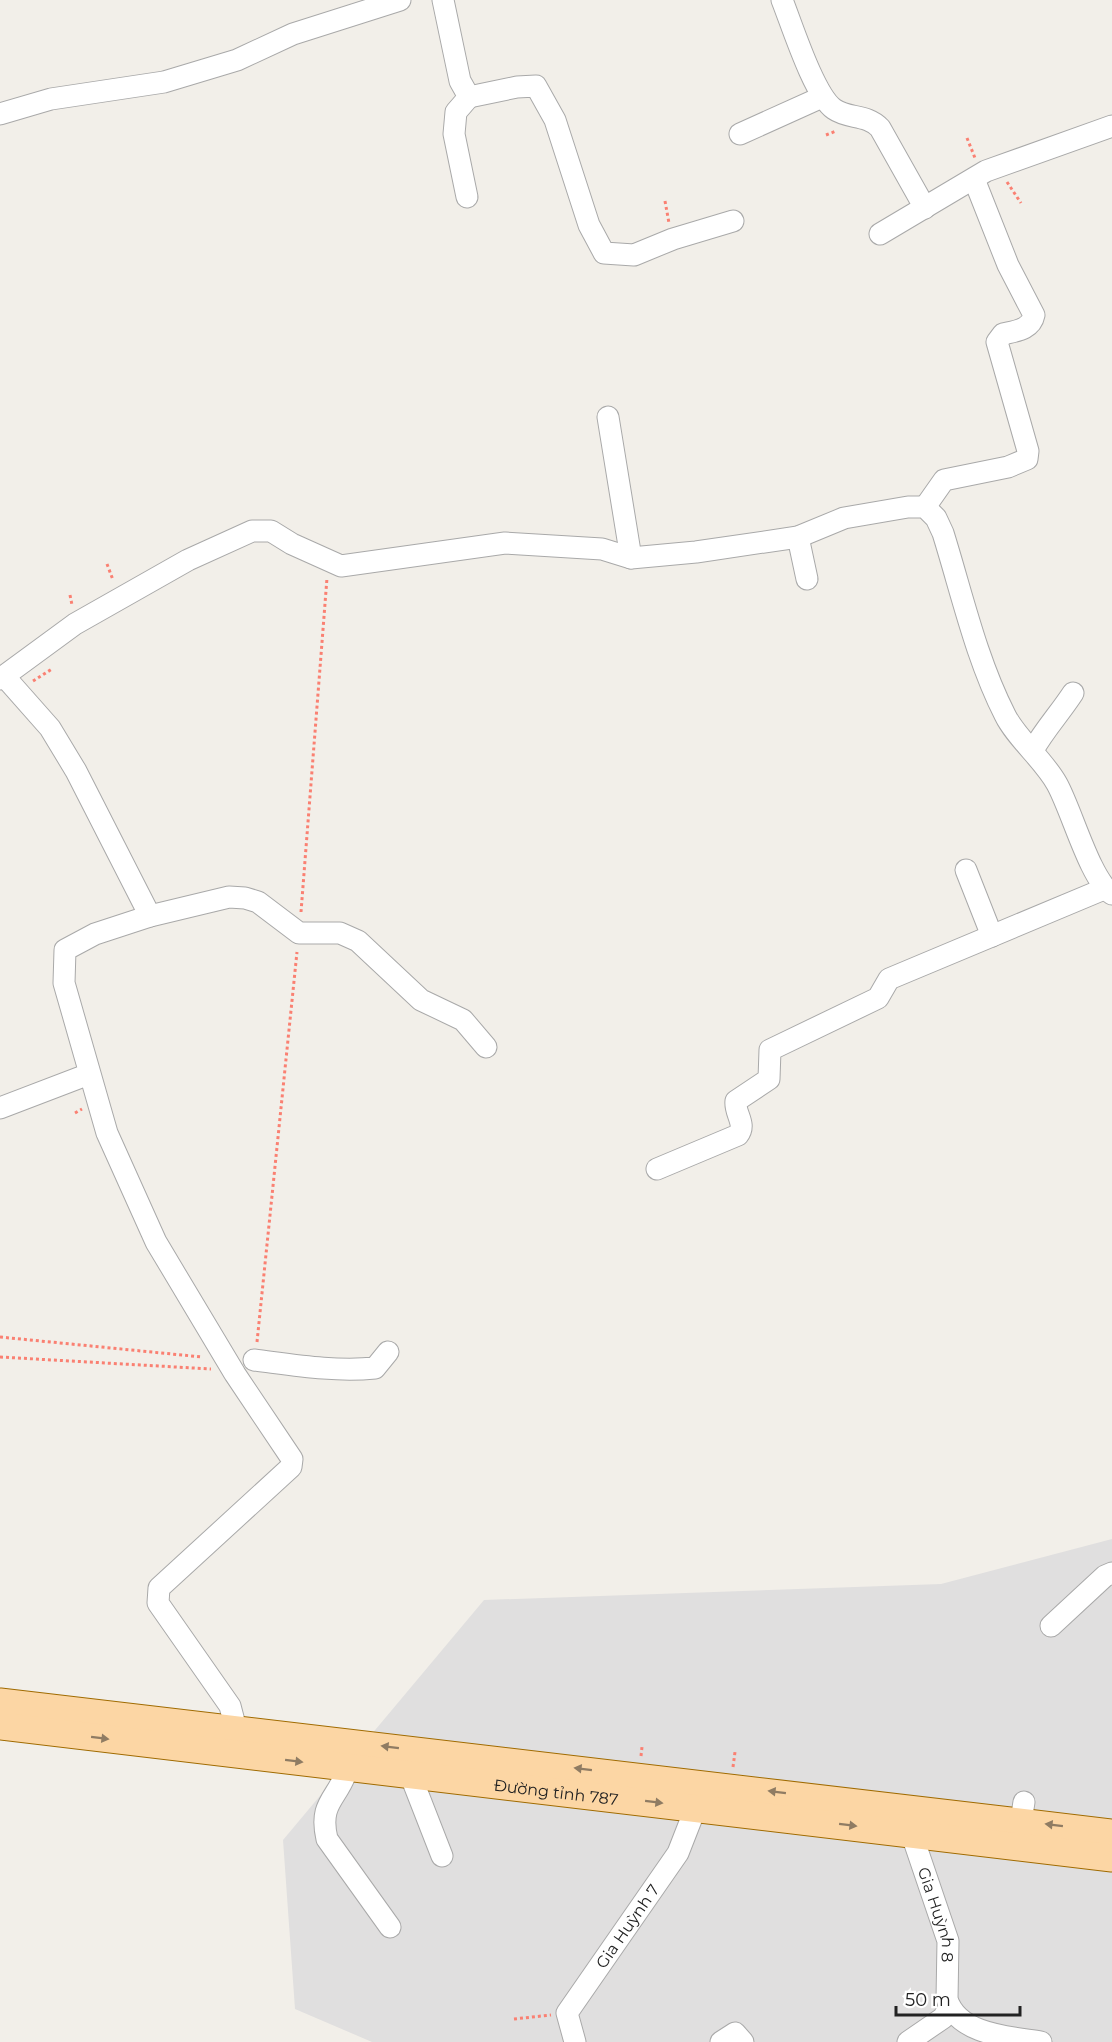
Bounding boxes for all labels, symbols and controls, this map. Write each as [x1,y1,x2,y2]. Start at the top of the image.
one-way arrow [90,1733,109,1743]
one-way arrow [380,1742,399,1752]
one-way arrow [284,1756,303,1765]
one-way arrow [574,1764,593,1774]
street label: Đường tỉnh 787 [493,1776,619,1809]
one-way arrow [767,1787,786,1797]
one-way arrow [645,1798,664,1807]
one-way arrow [838,1820,857,1830]
one-way arrow [1044,1821,1063,1830]
street label: Gia Huỳnh 8 [914,1865,957,1962]
street label: Gia Huỳnh 7 [592,1881,664,1972]
scale bar [896,1979,1020,2017]
text: 50 m [905,1989,951,2011]

